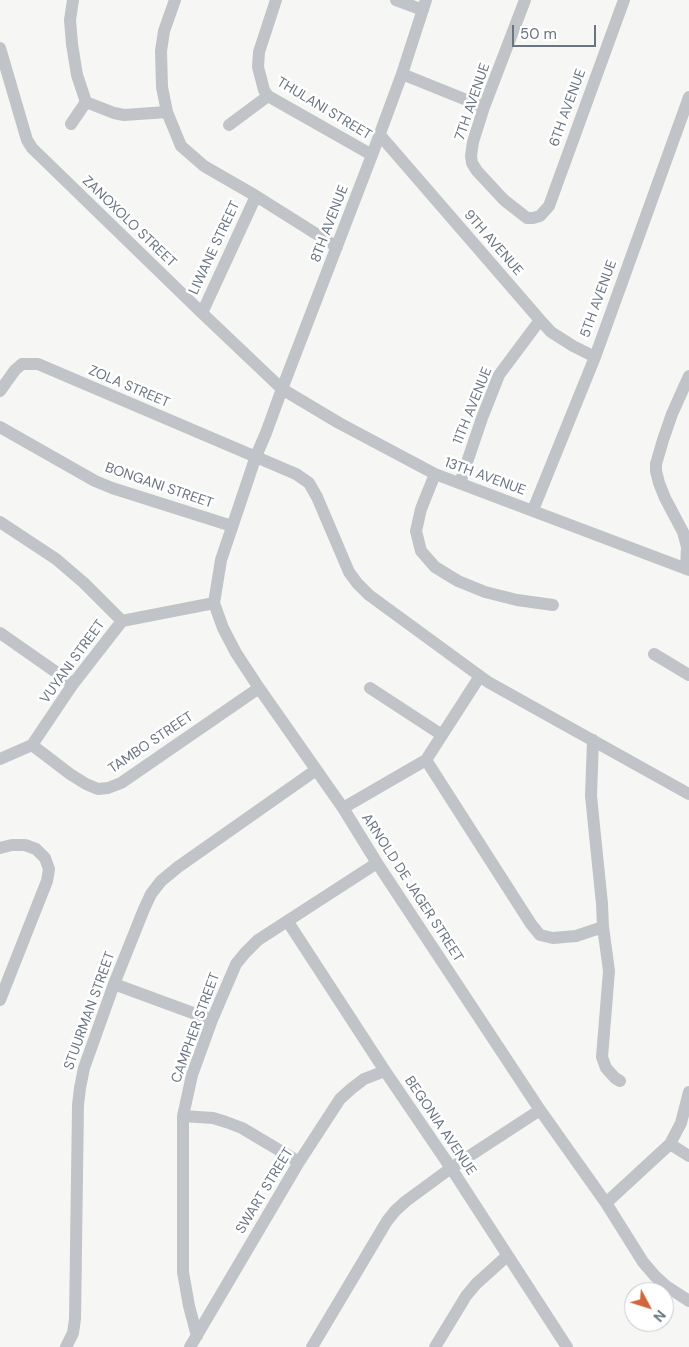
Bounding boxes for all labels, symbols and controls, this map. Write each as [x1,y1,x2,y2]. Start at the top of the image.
scale bar [514,15,598,47]
text: 50 m [520,24,557,44]
street label: 7TH AVENUE [452,61,494,143]
street label: 6TH AVENUE [546,67,590,149]
street label: THULANI STREET [274,74,374,144]
street label: ZANOXOLO STREET [79,173,179,271]
street label: 8TH AVENUE [308,183,352,265]
street label: LIWANE STREET [186,198,244,298]
street label: 9TH AVENUE [460,207,526,279]
street label: 5TH AVENUE [577,258,621,340]
street label: ZOLA STREET [86,362,172,412]
street label: 11TH AVENUE [450,365,496,447]
street label: 13TH AVENUE [442,455,528,499]
street label: BONGANI STREET [103,460,215,512]
street label: VUYANI STREET [37,617,109,707]
street label: TAMBO STREET [105,708,197,778]
street label: ARNOLD DE JAGER STREET [358,811,466,965]
street label: STUURMAN STREET [61,950,119,1072]
street label: CAMPHER STREET [168,971,224,1085]
street label: BEGONIA AVENUE [401,1073,479,1179]
street label: SWART STREET [233,1145,297,1237]
north arrow [624,1282,674,1332]
text: N [650,1306,670,1326]

